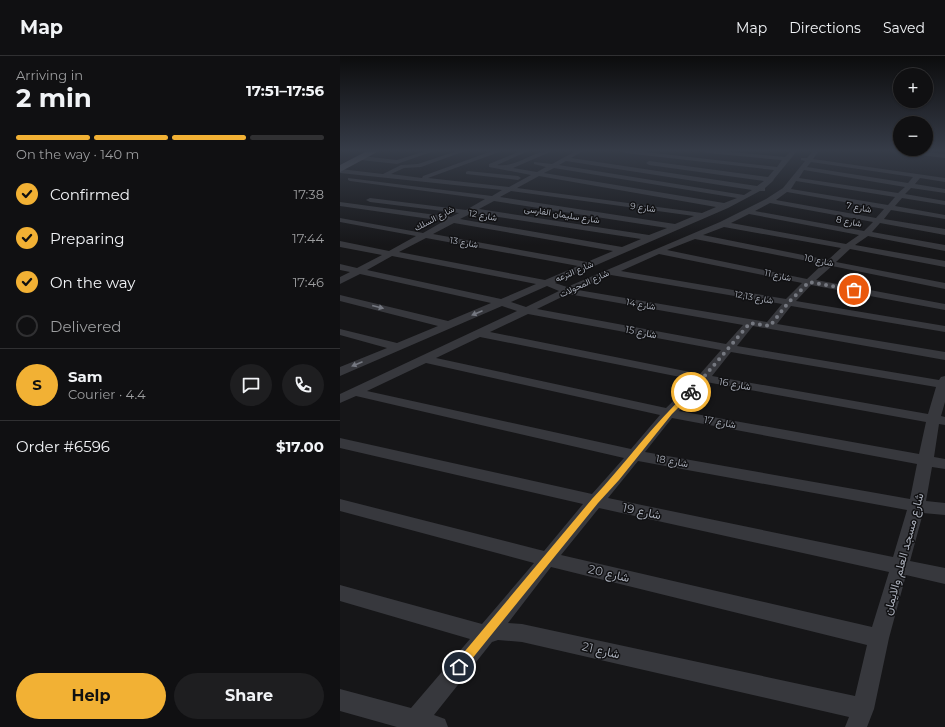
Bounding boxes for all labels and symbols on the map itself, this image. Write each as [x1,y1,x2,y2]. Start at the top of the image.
street label: شارع 7 [845,199,873,216]
street label: شارع 9 [629,200,657,215]
street label: شارع السلك [412,203,456,234]
street label: شارع سليمان الفارسى [523,203,601,226]
street label: شارع 12 [468,207,498,224]
street label: شارع 8 [835,213,863,230]
street label: شارع 13 [449,234,479,251]
street label: شارع 10 [803,252,835,269]
street label: شارع الترعه [553,258,595,285]
street label: شارع المحولات [557,267,611,300]
street label: شارع 11 [763,267,792,284]
pin [837,273,871,307]
street label: شارع 12,13 [734,288,774,307]
street label: شارع 14 [625,296,657,313]
one-way arrow [372,304,384,310]
one-way arrow [471,310,482,316]
street label: شارع 15 [624,323,658,341]
one-way arrow [351,362,363,368]
courier [671,372,711,412]
street label: شارع 16 [718,375,752,393]
street label: شارع 17 [703,413,737,431]
street label: شارع 18 [655,452,689,470]
street label: شارع مسجد العلم والايمان [879,491,928,617]
street label: شارع 19 [621,500,663,524]
street label: شارع 20 [586,561,631,587]
street label: شارع 21 [580,638,621,664]
pin [442,650,476,684]

